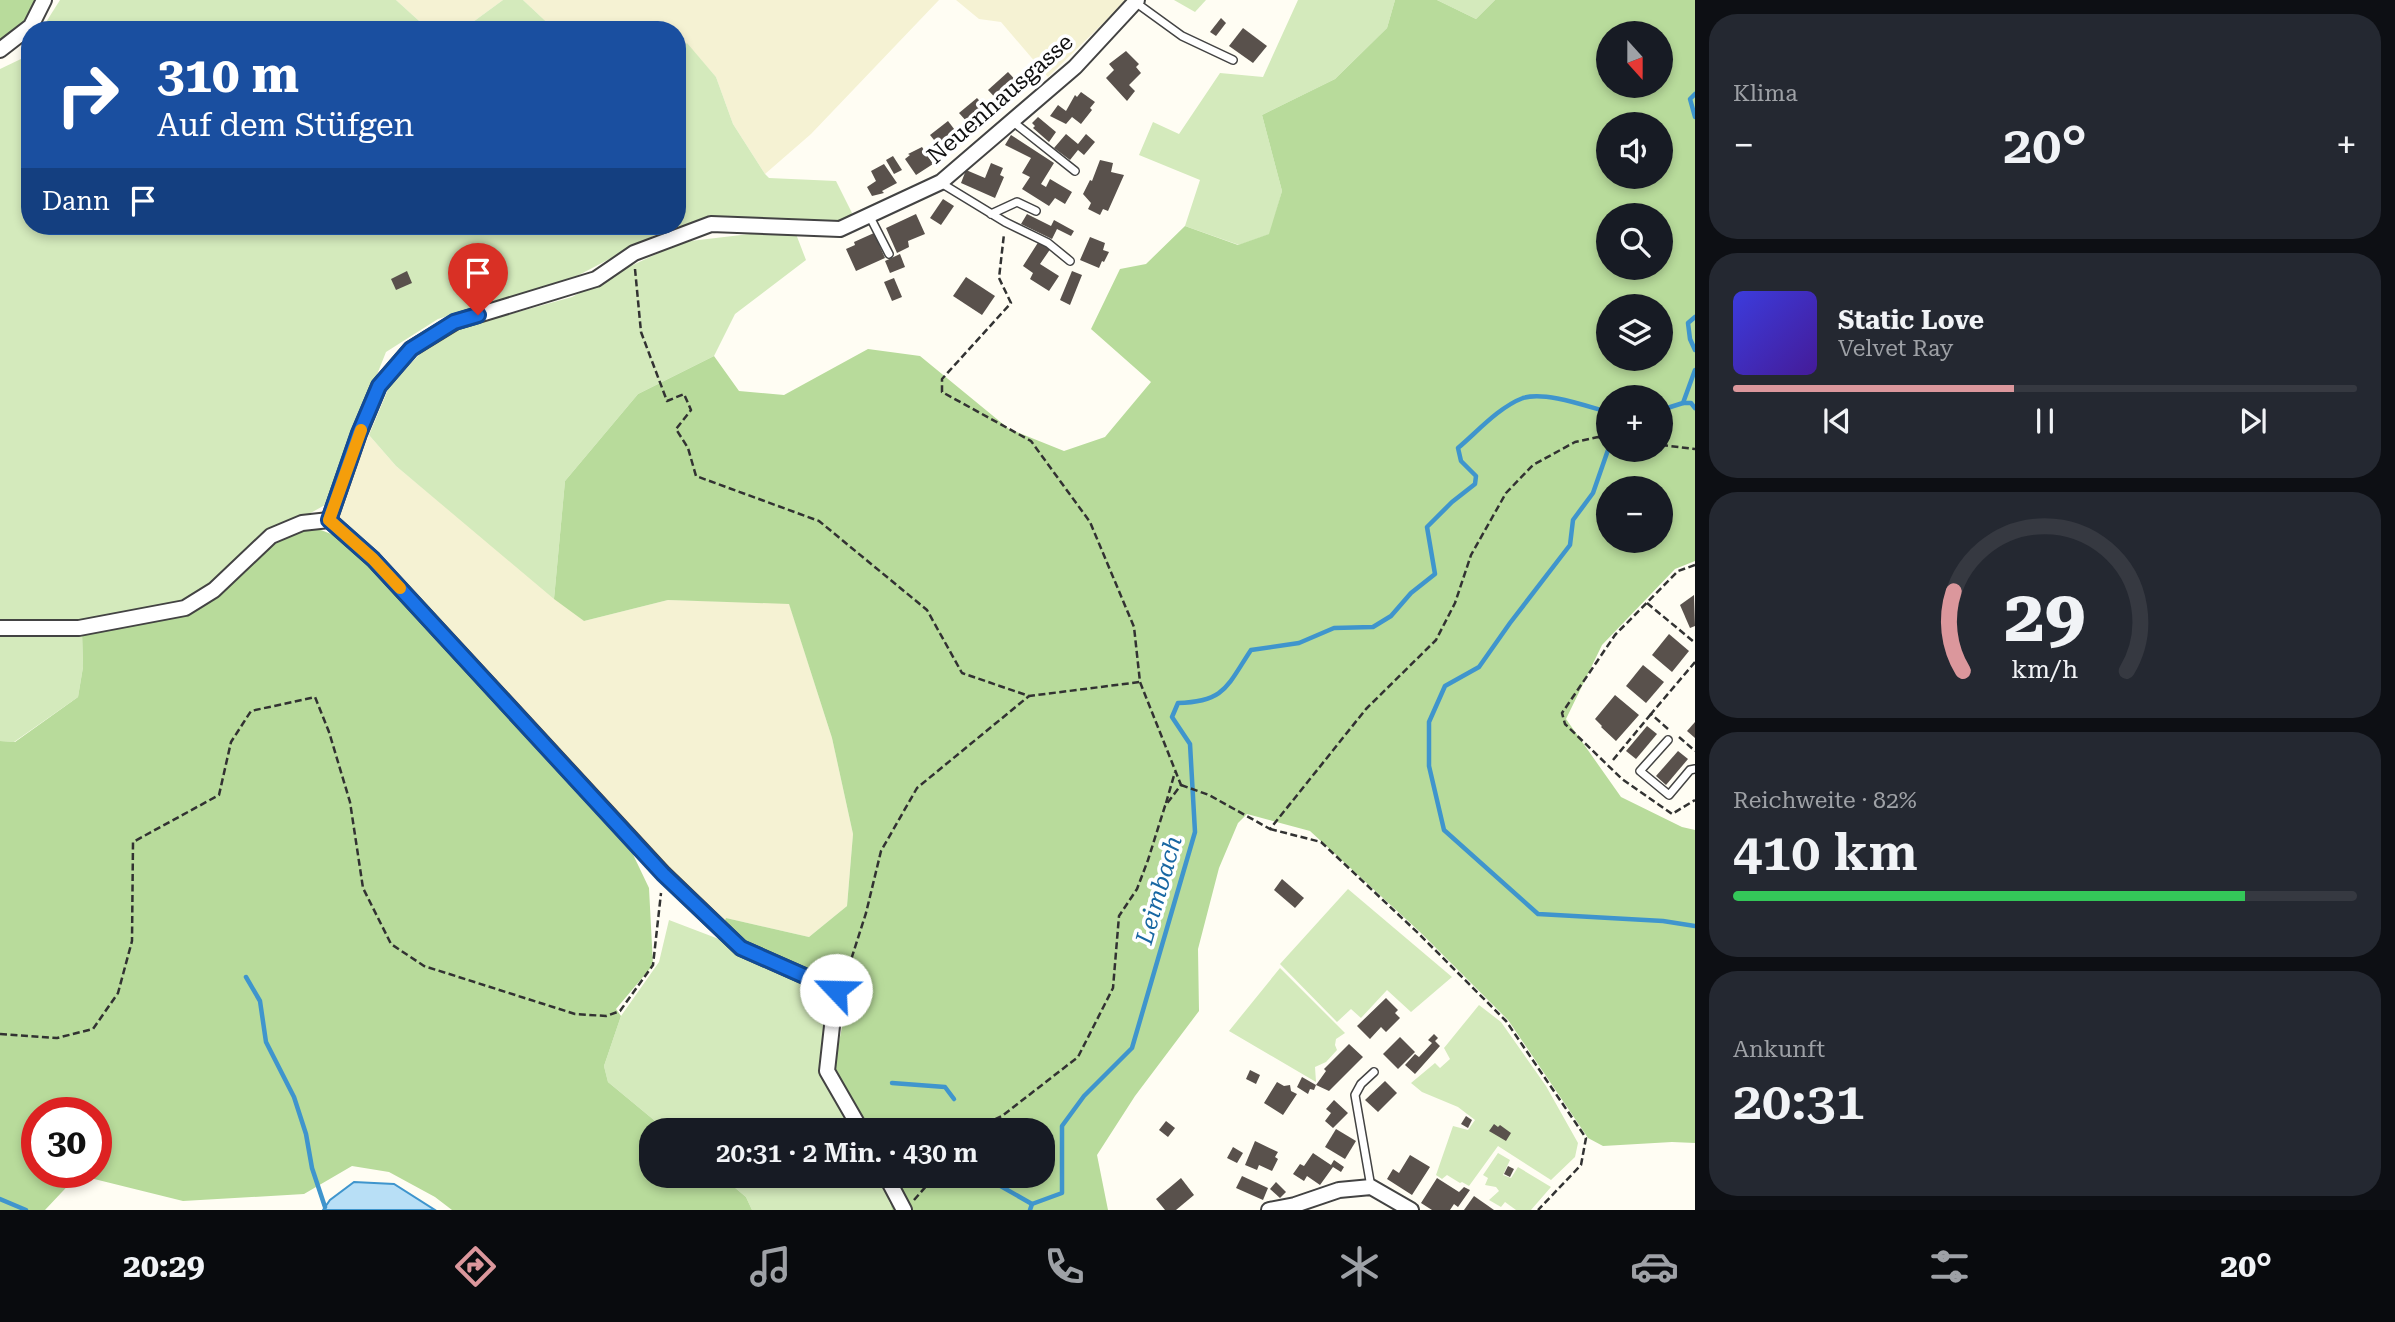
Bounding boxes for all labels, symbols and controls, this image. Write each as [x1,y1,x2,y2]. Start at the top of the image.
north arrow [1596,21,1673,98]
map controls [1596,21,1673,553]
street label: Neuenhausgasse [922,28,1078,170]
text: 310 m [157,47,299,104]
icon: right [42,49,133,140]
text: Klima [1733,80,1798,107]
text: Auf dem Stüfgen [157,106,414,144]
button: sound [1596,112,1673,189]
text: 20° [2003,115,2087,176]
text: − [1733,123,1754,167]
text: + [2336,123,2357,167]
icon: arrive [124,182,162,220]
text: Dann [42,186,110,216]
button: search [1596,203,1673,280]
pin [448,243,508,315]
icon: arrive [459,254,497,292]
button: layers [1596,294,1673,371]
text: Static Love [1838,305,1984,335]
text: Velvet Ray [1838,335,1953,362]
button: + [1596,385,1673,462]
icon: previous [1818,402,1856,440]
icon: pause [2026,402,2064,440]
icon: next [2234,402,2272,440]
button: − [1596,476,1673,553]
text: 29 [2004,574,2086,659]
text: km/h [2012,655,2078,684]
text: Reichweite · 82% [1733,787,1917,814]
text: 410 km [1733,822,1918,883]
water label: Leimbach [1130,833,1188,948]
position arrow [799,953,873,1027]
text: Ankunft [1733,1036,1825,1063]
text: 20:31 [1733,1071,1865,1132]
speed limit sign: 30 [21,1097,112,1188]
text: 20:31 · 2 Min. · 430 m [716,1138,978,1168]
icon: directions [451,1242,500,1291]
icon: music [746,1242,795,1291]
icon: phone [1040,1242,1089,1291]
icon: climate [1335,1242,1384,1291]
icon: car [1630,1242,1679,1291]
icon: filters [1925,1242,1974,1291]
text: 20:29 [123,1247,205,1285]
text: 20° [2220,1247,2272,1285]

